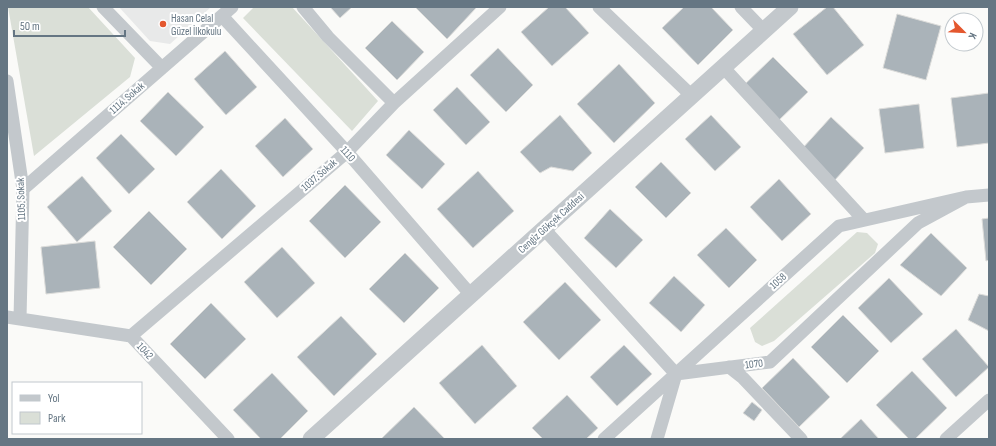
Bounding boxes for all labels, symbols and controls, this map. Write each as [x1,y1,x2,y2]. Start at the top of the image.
scale bar [14,12,125,38]
place label: Hasan Celal Güzel İlkokulu [171,12,222,38]
north arrow [944,12,984,52]
text: 50 m [20,19,40,34]
marker: Hasan Celal Güzel İlkokulu [158,19,168,29]
text: K [965,31,980,42]
street label: 1114. Sokak [107,79,148,117]
street label: 1110 [338,144,358,165]
street label: 1037. Sokak [299,156,340,194]
street label: 1105. Sokak [14,177,28,221]
street label: Cengiz Gökçek Caddesi [515,190,587,256]
street label: 1058 [767,270,789,292]
street label: 1042 [134,340,156,362]
street label: 1070 [744,356,764,372]
legend [12,382,142,434]
text: Yol [48,391,60,406]
text: Park [48,411,66,426]

